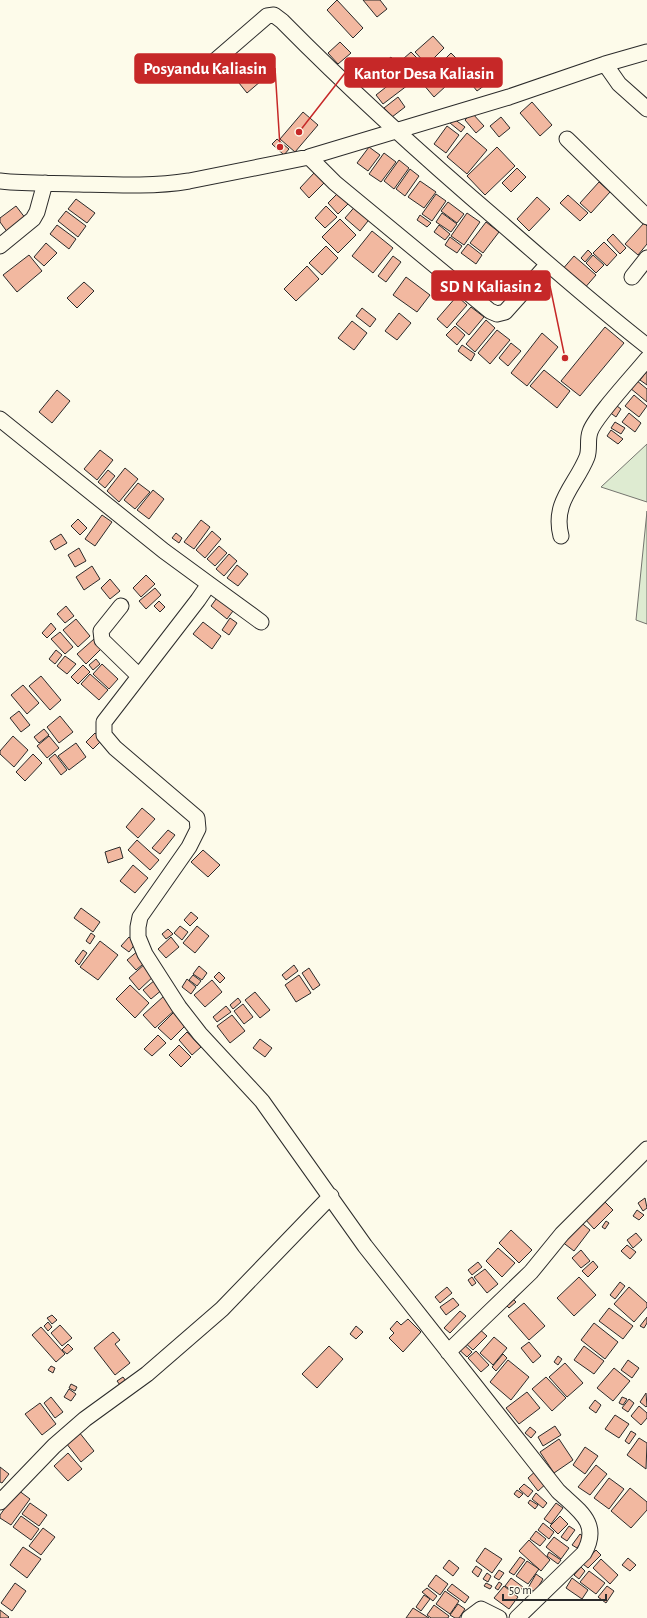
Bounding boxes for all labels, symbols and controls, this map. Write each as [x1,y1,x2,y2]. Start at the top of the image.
callout: Posyandu Kaliasin [135,54,275,83]
callout: Kantor Desa Kaliasin [345,58,502,87]
text: Posyandu Kaliasin [143,60,267,78]
text: Kantor Desa Kaliasin [354,65,494,82]
callout: SD N Kaliasin 2 [432,271,550,300]
text: SD N Kaliasin 2 [440,278,542,295]
scale bar [503,1576,606,1602]
text: 50 m [509,1584,532,1596]

